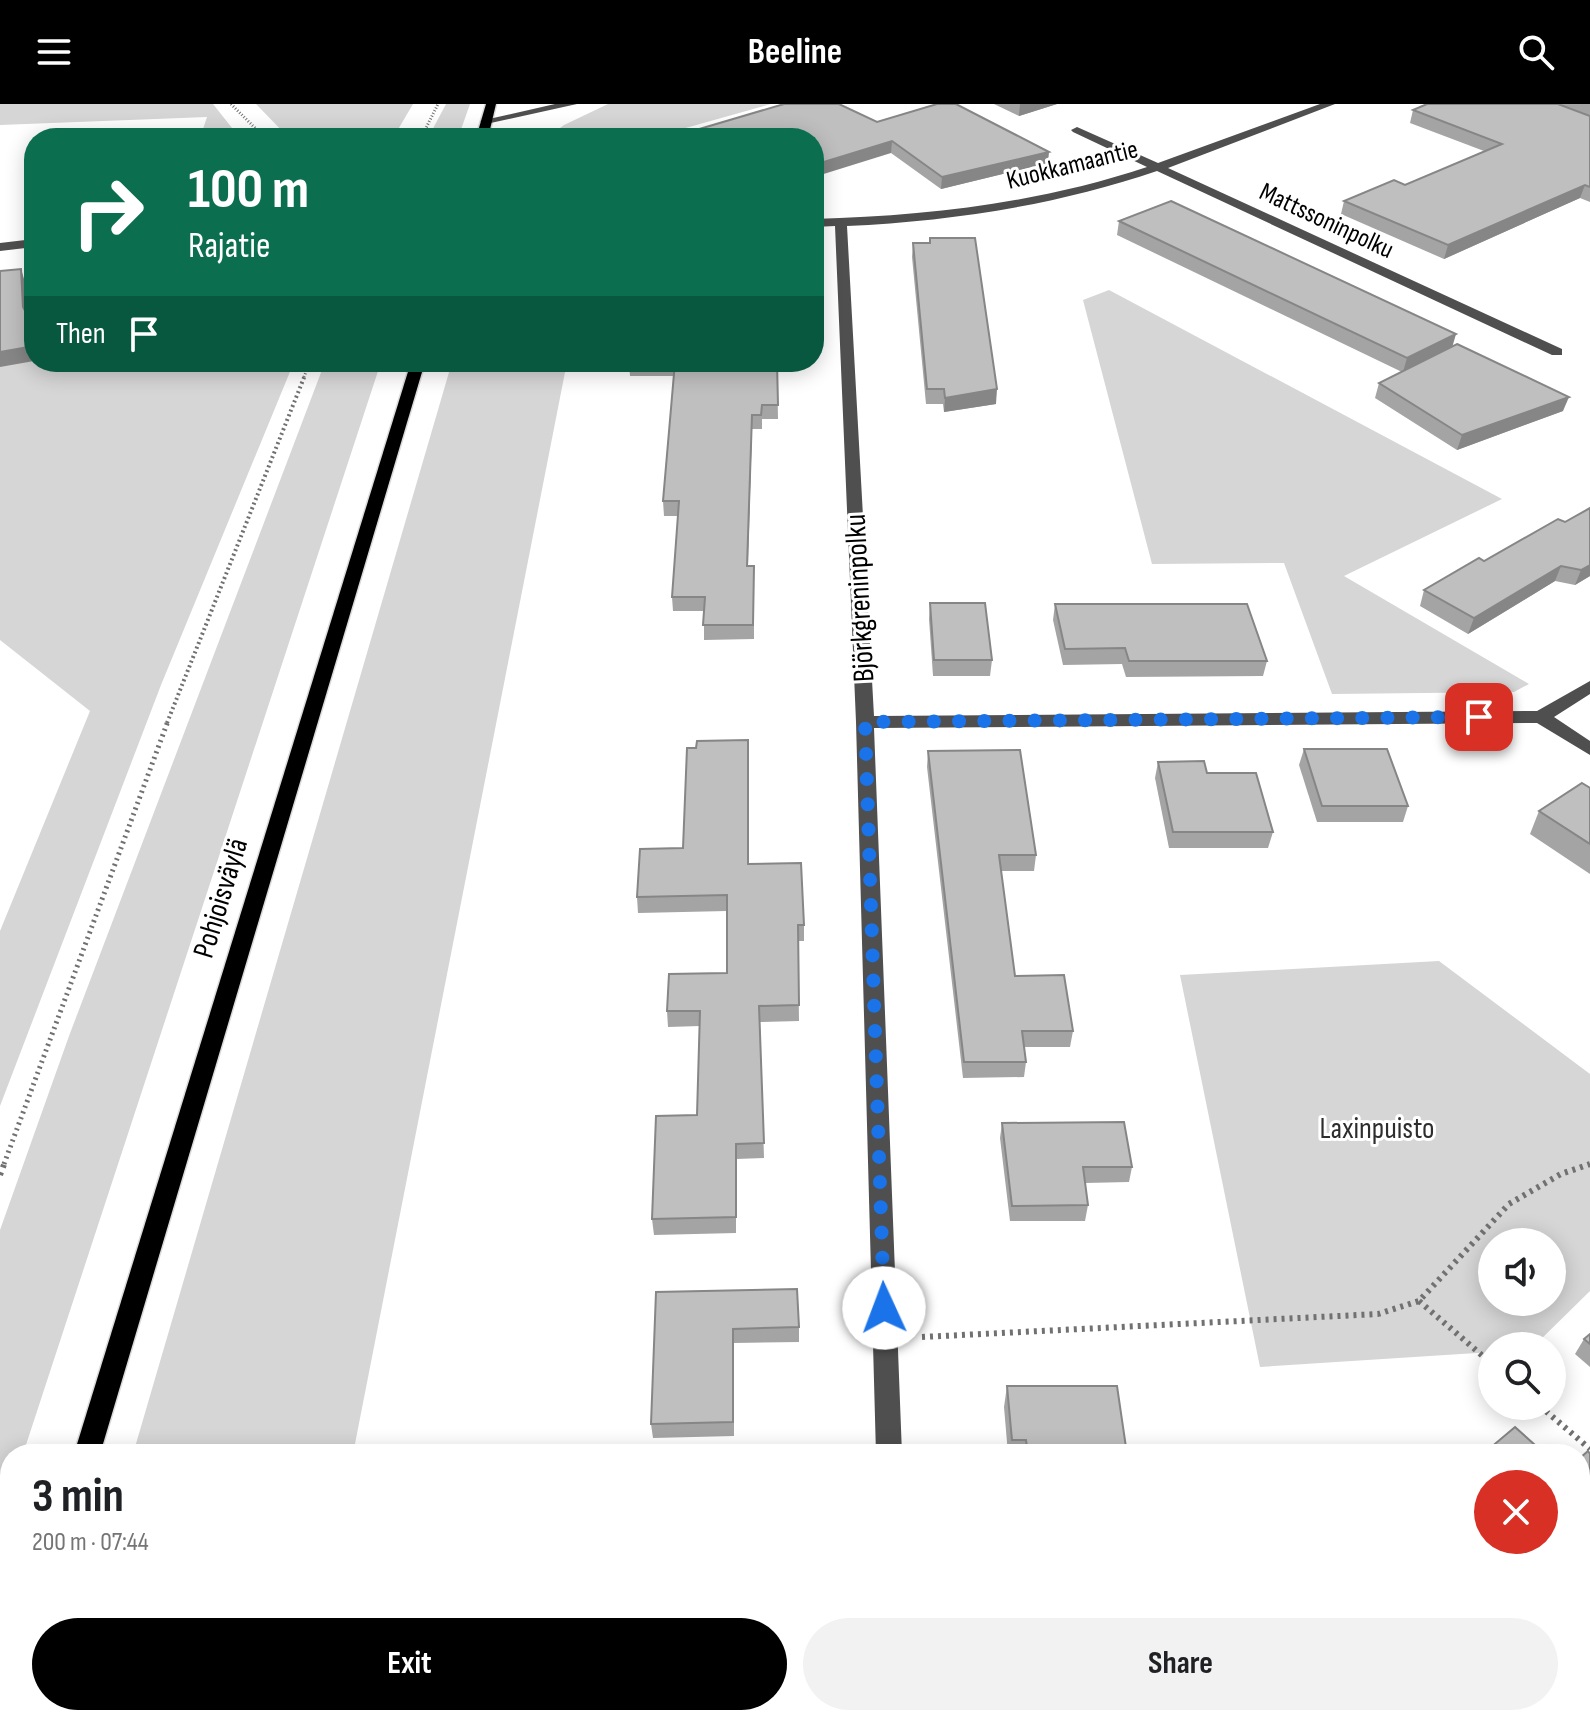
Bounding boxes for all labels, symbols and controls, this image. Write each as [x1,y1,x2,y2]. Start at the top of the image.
icon: menu [32,30,76,74]
icon: search [1514,30,1558,74]
text: Beeline [748,31,842,74]
street label: Kuokkamaantie [1003,134,1141,197]
text: 100 m [188,157,309,224]
icon: right [56,160,160,264]
street label: Mattssoninpolku [1254,177,1398,266]
text: Rajatie [188,225,270,268]
icon: arrive [122,312,166,356]
text: Then [56,316,106,352]
street label: Björkgreninpolku [838,513,882,683]
pin [1445,683,1513,751]
icon: arrive [1457,695,1501,739]
street label: Pohjoisväylä [186,834,256,962]
park label: Laxinpuisto [1320,1111,1435,1147]
map controls [1478,1228,1566,1420]
button: sound [1478,1228,1566,1316]
position arrow [842,1266,926,1350]
button: search [1478,1332,1566,1420]
text: 3 min [32,1468,124,1525]
button: close [1474,1470,1558,1554]
text: 200 m · 07:44 [32,1527,149,1558]
button: Exit [32,1618,787,1710]
button: Share [803,1618,1558,1710]

